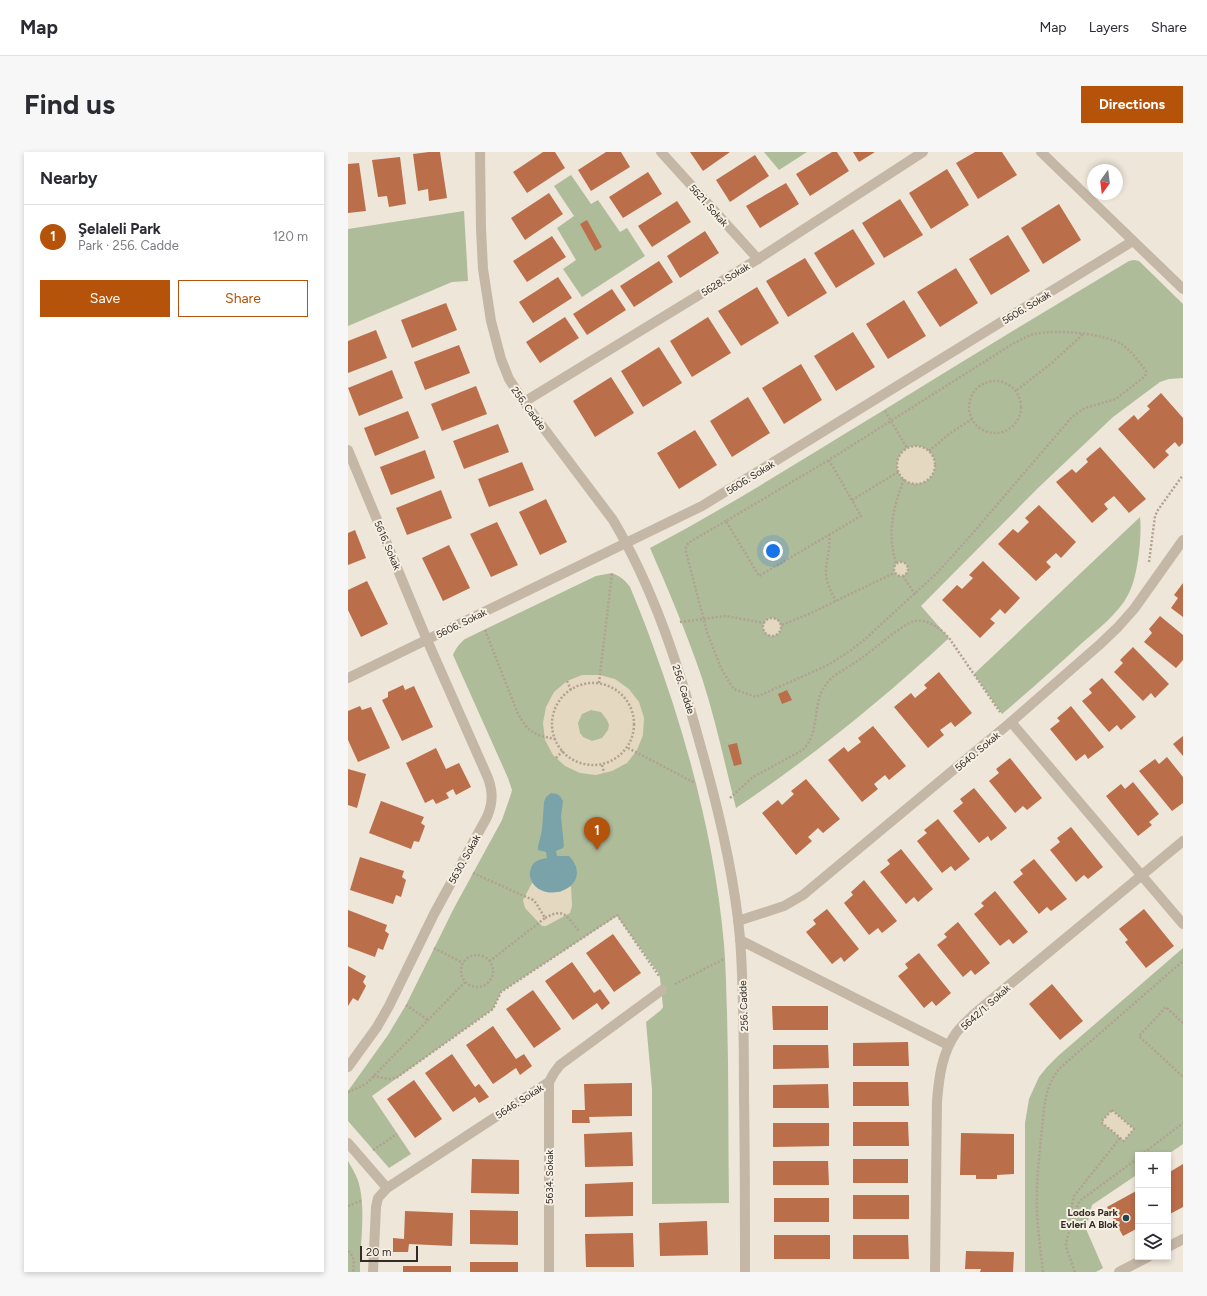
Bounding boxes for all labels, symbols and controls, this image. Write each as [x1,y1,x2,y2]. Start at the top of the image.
text: Map [20,16,58,39]
text: Map [1039,19,1067,36]
text: Layers [1089,19,1129,36]
text: Share [1151,19,1187,36]
button: Directions [1081,86,1183,123]
text: Find us [24,87,115,121]
north arrow [1087,164,1123,200]
text: Nearby [40,168,98,188]
street label: 5621. Sokak [686,182,731,229]
text: Şelaleli Park [78,220,161,238]
text: 1 [50,229,56,244]
text: 120 m [273,229,308,244]
text: Park · 256. Cadde [78,238,179,253]
street label: 5628. Sokak [699,260,752,299]
button: Save [40,280,170,317]
button: Share [178,280,308,317]
street label: 5606. Sokak [999,288,1053,327]
street label: 256. Cadde [508,384,549,433]
street label: 5606. Sokak [724,457,777,497]
street label: 5616. Sokak [371,519,404,572]
your location [763,541,783,561]
street label: 5606. Sokak [434,606,489,641]
street label: 256. Cadde [669,663,698,716]
street label: 5640. Sokak [952,729,1003,774]
pin: 1 [584,817,610,850]
street label: 5630. Sokak [446,832,483,886]
street label: 256. Cadde [736,980,751,1032]
street label: 5642/1. Sokak [958,982,1013,1033]
street label: 5646. Sokak [493,1081,546,1122]
street label: 5634. Sokak [543,1150,556,1204]
map controls [1135,1152,1171,1260]
button: + [1135,1152,1171,1188]
button: − [1135,1188,1171,1224]
place label: Lodos Park Evleri A Blok [1060,1206,1119,1231]
marker: Lodos Park Evleri A Blok [1121,1213,1131,1223]
button: layers [1135,1224,1171,1260]
scale bar [360,1244,418,1263]
text: 20 m [366,1246,391,1259]

